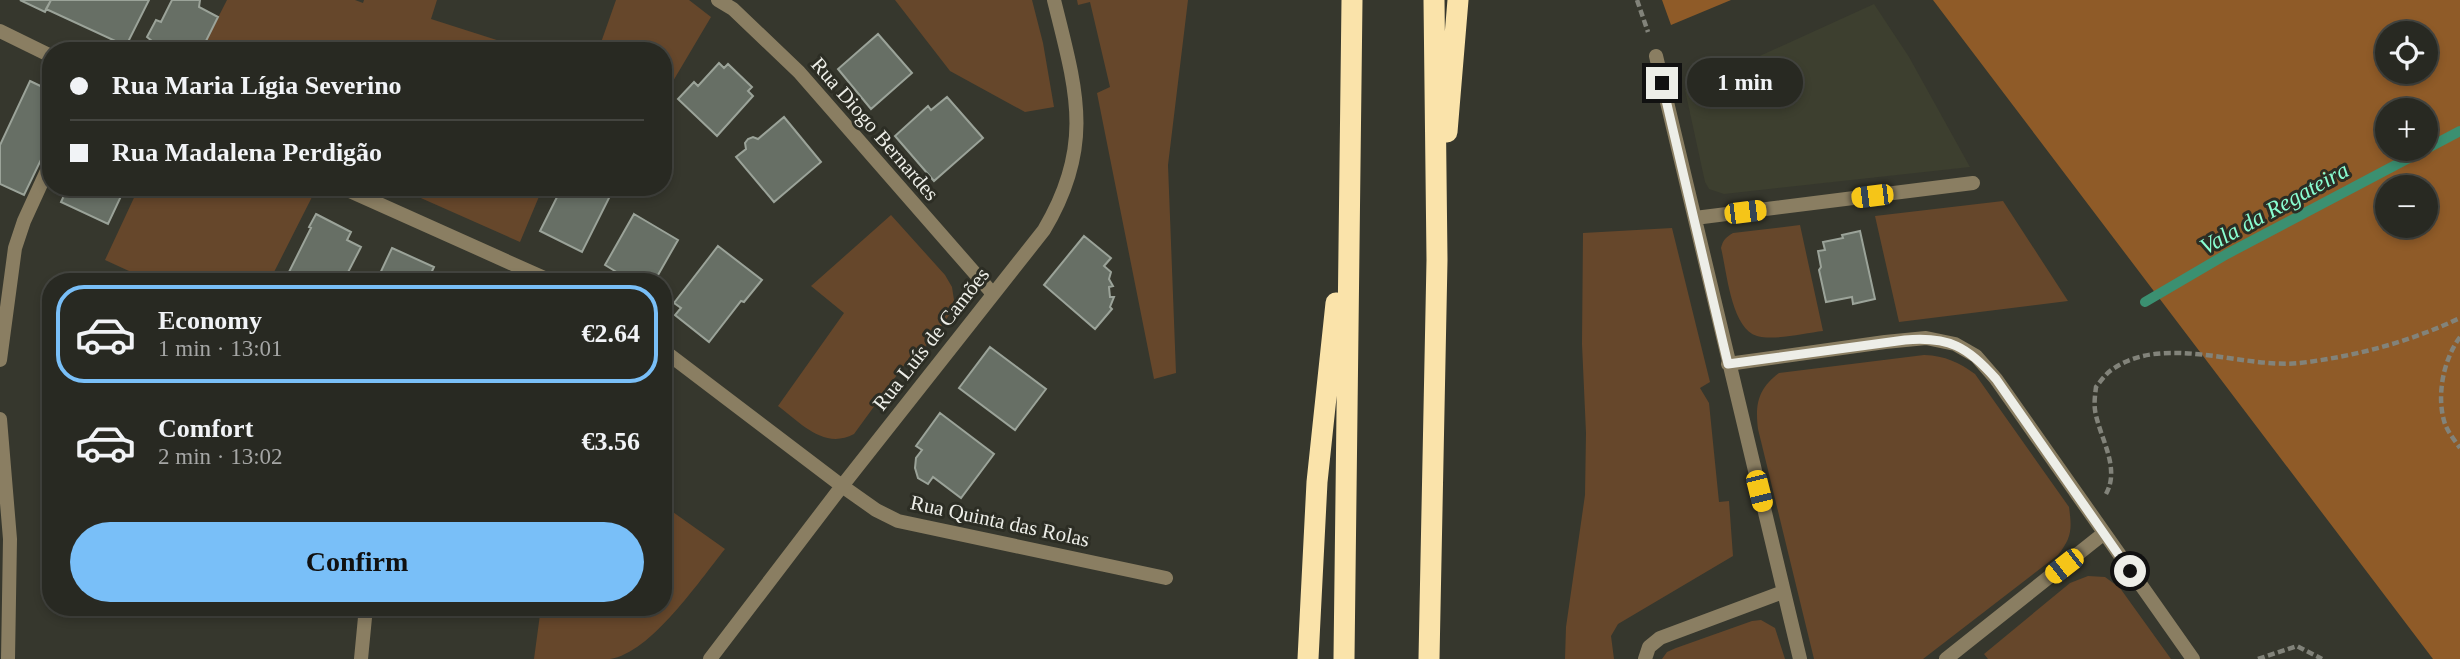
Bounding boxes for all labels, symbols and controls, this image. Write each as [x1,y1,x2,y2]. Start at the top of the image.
map controls [2375,21,2438,238]
button: locate [2375,21,2438,84]
street label: Rua Diogo Bernardes [806,52,944,206]
callout: 1 min [1686,58,1802,108]
route end [1646,67,1678,99]
text: 1 min [1717,70,1773,95]
text: Rua Maria Lígia Severino [112,71,402,100]
button: + [2375,98,2438,161]
text: Rua Madalena Perdigão [112,138,382,167]
water label: Vala da Regateira [2196,157,2353,260]
button: − [2375,175,2438,238]
car [1850,183,1895,209]
car [1723,199,1768,225]
street label: Rua Luís de Camões [868,263,994,415]
icon: car [74,303,137,366]
text: Economy [158,306,262,335]
text: €2.64 [582,319,640,348]
text: 1 min · 13:01 [158,336,283,361]
icon: car [74,411,137,474]
text: Comfort [158,414,253,443]
text: €3.56 [582,427,640,456]
text: 2 min · 13:02 [158,444,283,469]
car [1744,468,1775,514]
street label: Rua Quinta das Rolas [908,490,1092,552]
button: Confirm [70,522,644,602]
car [2041,545,2088,587]
route start [2114,555,2146,587]

